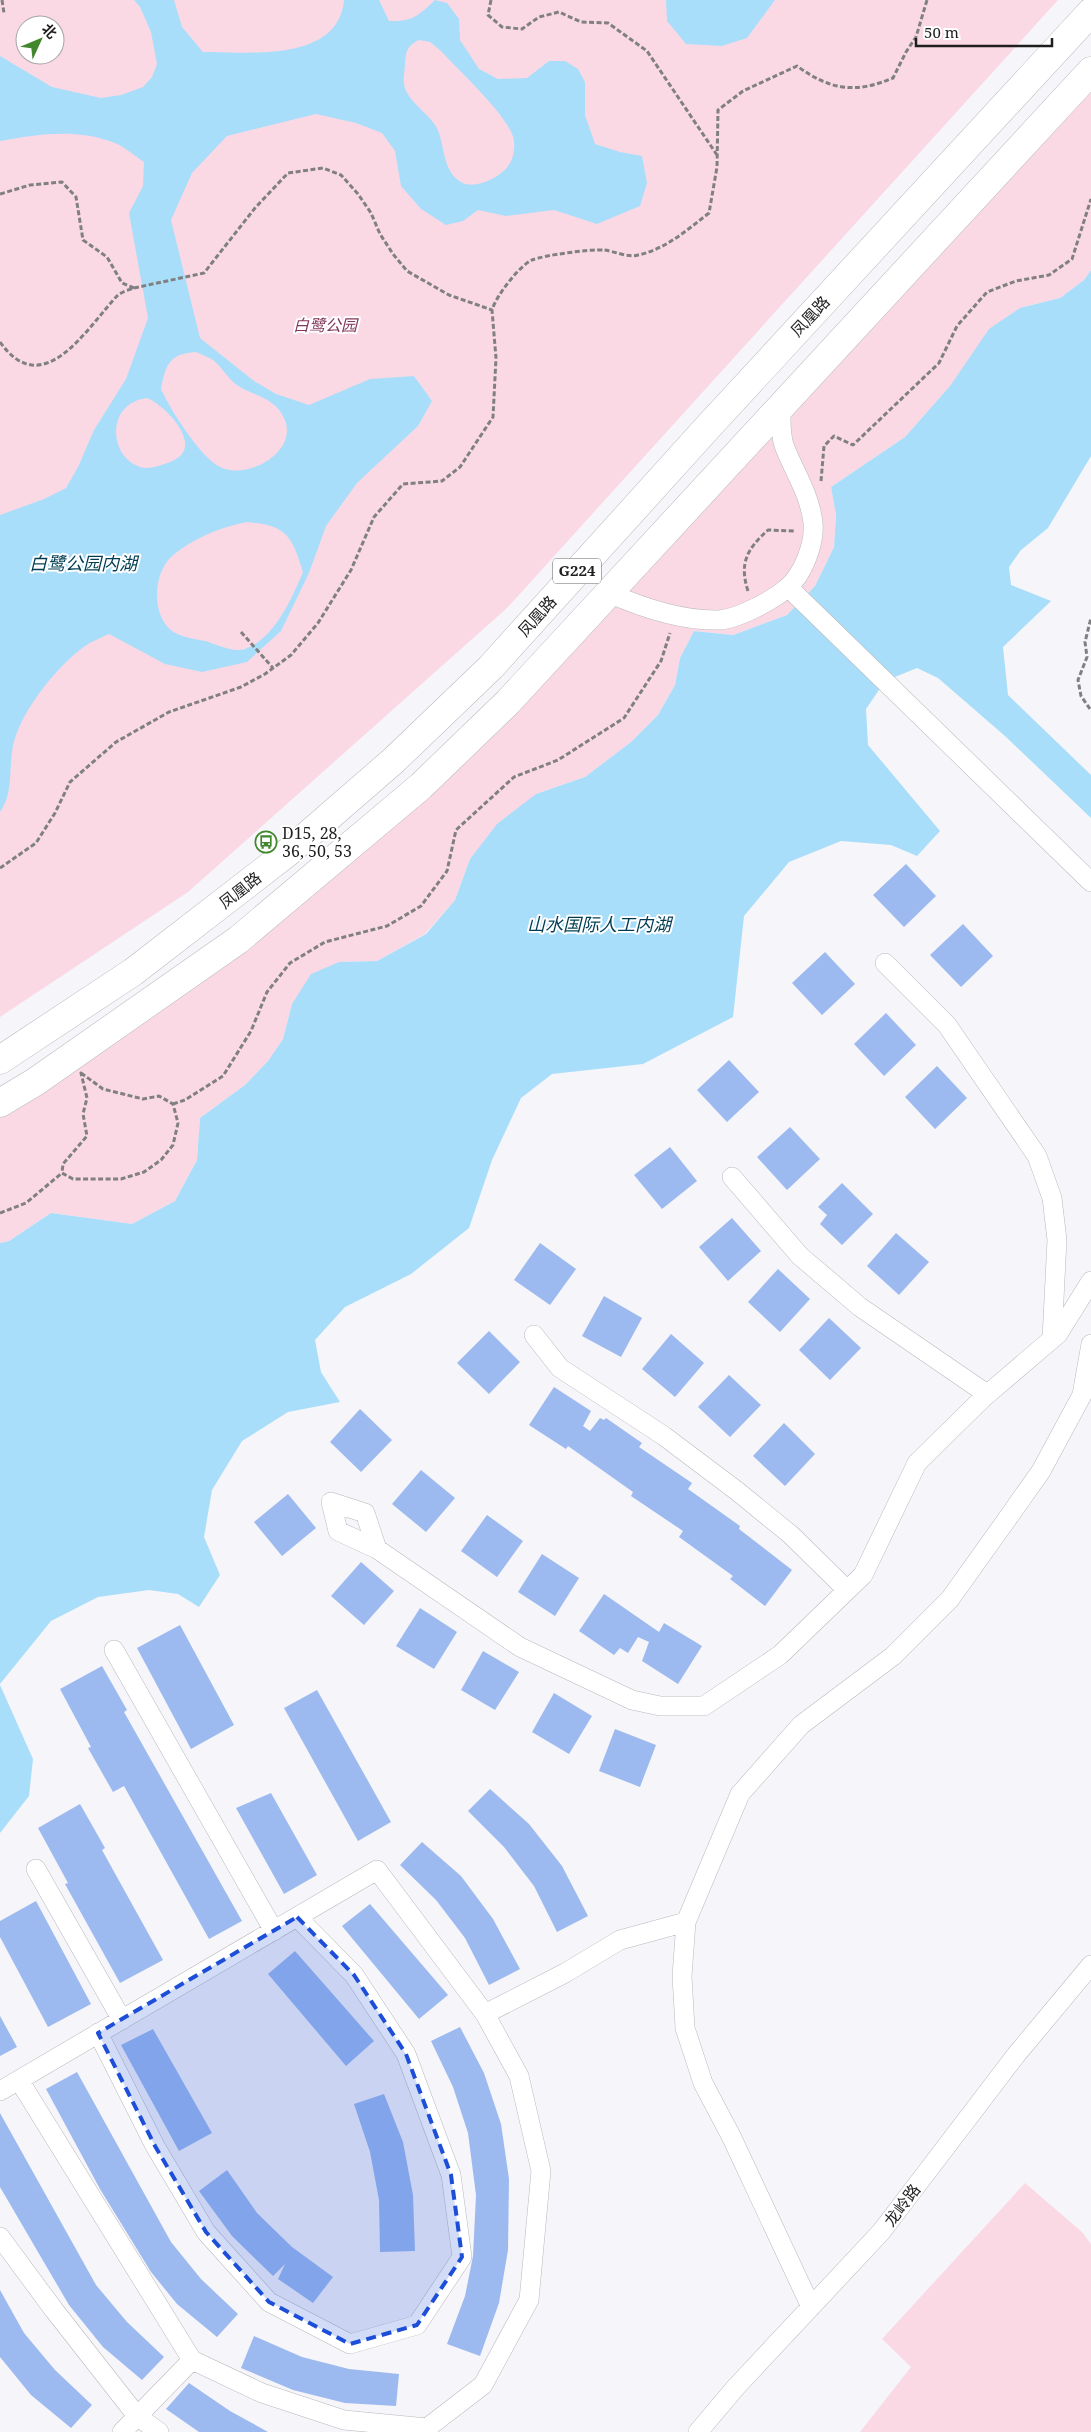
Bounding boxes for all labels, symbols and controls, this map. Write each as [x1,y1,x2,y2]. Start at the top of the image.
north arrow [15,15,65,65]
scale bar [916,15,1052,47]
text: 北 [38,19,61,42]
text: 50 m [924,22,959,42]
street label: 凤凰路 [786,291,834,341]
park label: 白鹭公园 [293,314,359,336]
water label: 白鹭公园内湖 [29,551,140,575]
road number: G224 [553,558,601,584]
street label: 凤凰路 [513,591,561,641]
place label: D15, 28, 36, 50, 53 [282,822,352,862]
bus stop icon: D15, 28, 36, 50, 53 [254,830,278,854]
street label: 凤凰路 [214,867,266,913]
water label: 山水国际人工内湖 [527,912,674,936]
street label: 龙岭路 [879,2179,925,2231]

